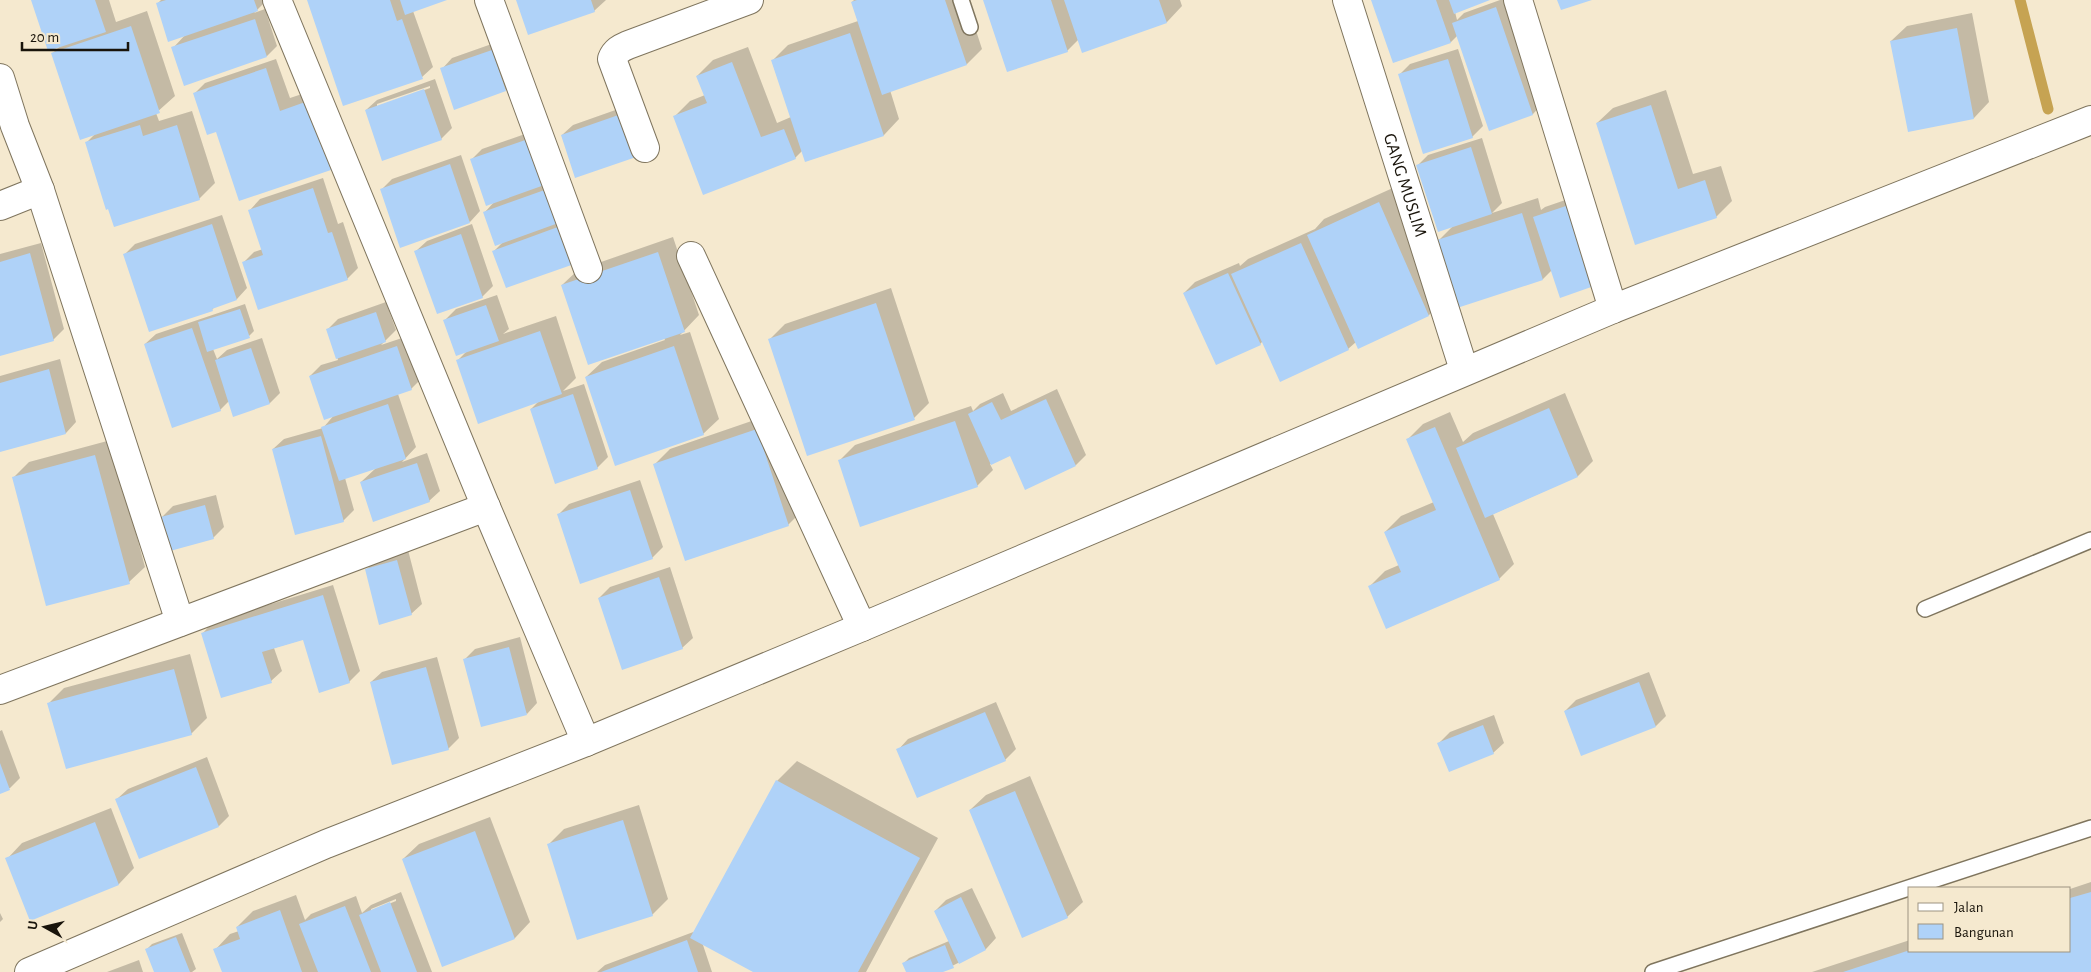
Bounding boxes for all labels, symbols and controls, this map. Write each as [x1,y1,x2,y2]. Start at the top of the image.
scale bar [22,20,129,52]
text: 20 m [30,30,59,45]
street label: GANG MUSLIM [1380,131,1429,239]
legend [1908,887,2071,952]
text: Jalan [1954,900,1984,915]
north arrow [20,902,70,952]
text: U [26,920,41,931]
text: Bangunan [1954,925,2014,940]

